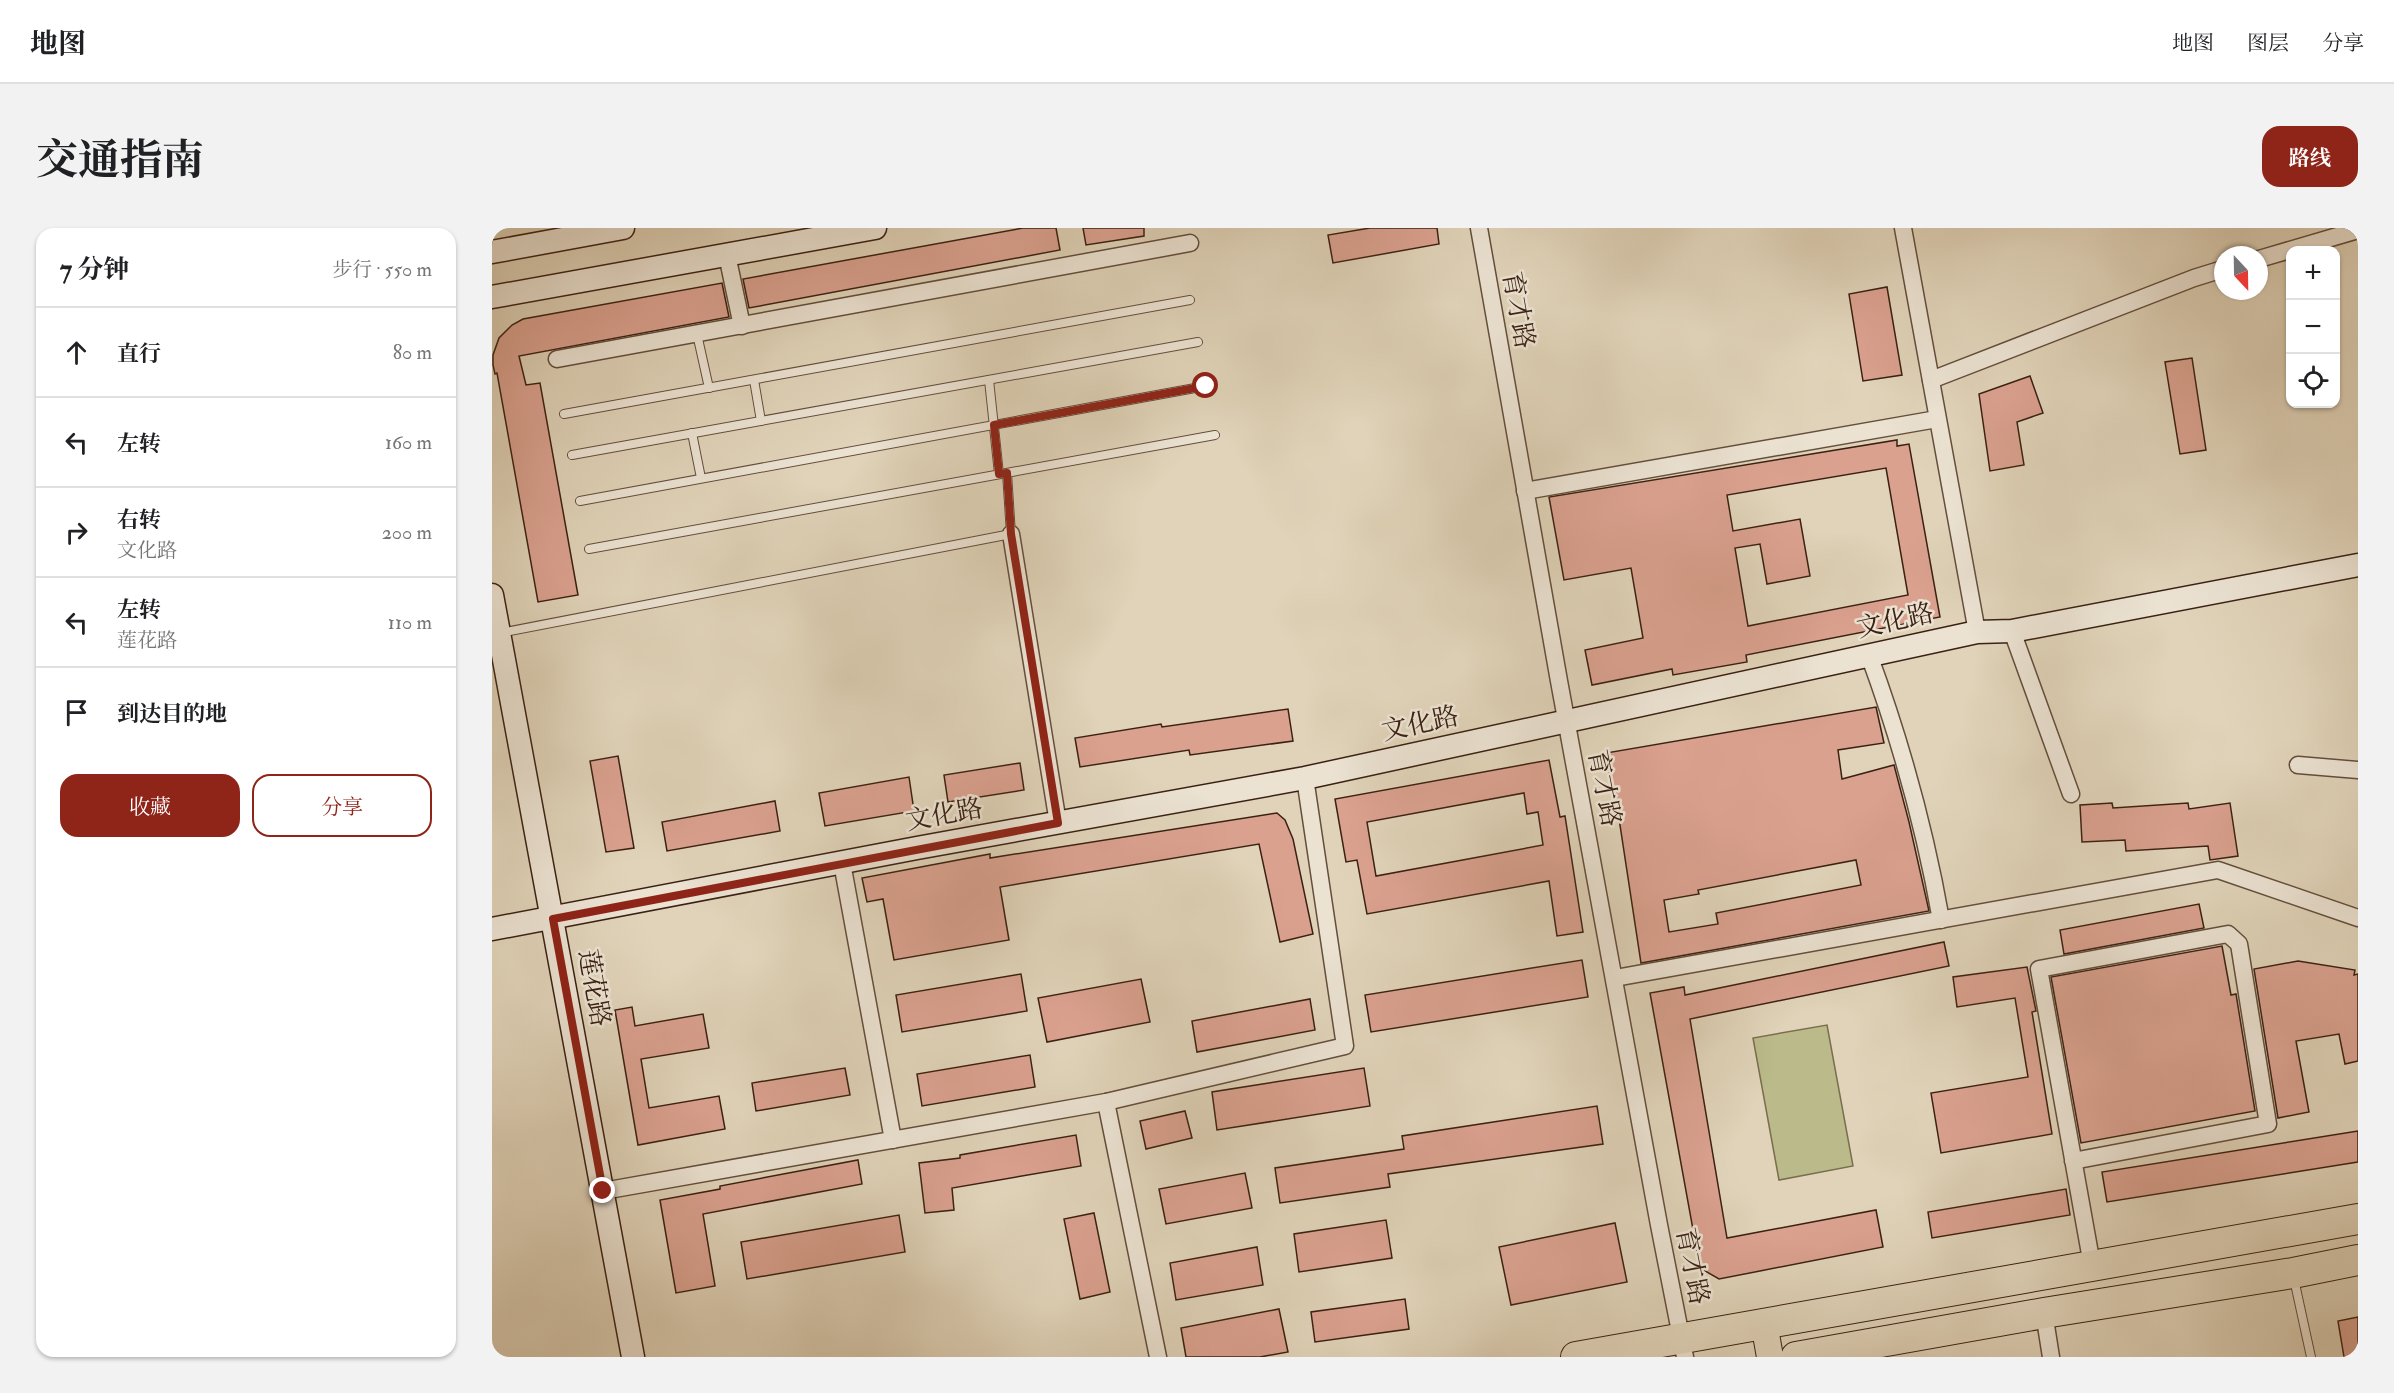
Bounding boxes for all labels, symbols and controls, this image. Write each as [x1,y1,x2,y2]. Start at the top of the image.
text: 地图 [30,27,86,62]
text: 地图 [2172,30,2214,57]
text: 图层 [2247,30,2289,57]
text: 分享 [2322,30,2364,57]
button: 路线 [2262,126,2358,187]
text: 交通指南 [36,135,204,187]
north arrow [2214,246,2268,300]
map controls [2286,246,2340,408]
button: + [2286,246,2340,300]
text: 7 分钟 [60,254,129,286]
text: 步行 · 550 m [332,257,432,282]
street label: 育才路 [1495,269,1541,351]
button: − [2286,300,2340,354]
icon: ahead [60,336,93,369]
text: 直行 [117,340,161,368]
text: 80 m [393,340,432,365]
button: locate [2286,354,2340,408]
route start [1192,372,1218,398]
icon: left [60,426,93,459]
text: 左转 [117,430,161,458]
text: 160 m [385,430,432,455]
text: 右转 [117,506,161,534]
icon: right [60,516,93,549]
text: 200 m [382,520,432,545]
text: 文化路 [117,538,177,563]
text: 左转 [117,596,161,624]
street label: 文化路 [1854,597,1937,645]
icon: left [60,606,93,639]
text: 110 m [388,610,432,635]
text: 莲花路 [117,628,177,653]
icon: arrive [60,696,93,729]
text: 到达目的地 [117,700,227,728]
street label: 文化路 [1379,700,1462,748]
street label: 育才路 [1581,747,1627,830]
button: 收藏 [60,774,240,837]
button: 分享 [252,774,432,837]
street label: 文化路 [903,792,985,838]
street label: 莲花路 [571,947,617,1029]
route end [589,1177,615,1203]
street label: 育才路 [1669,1225,1715,1308]

